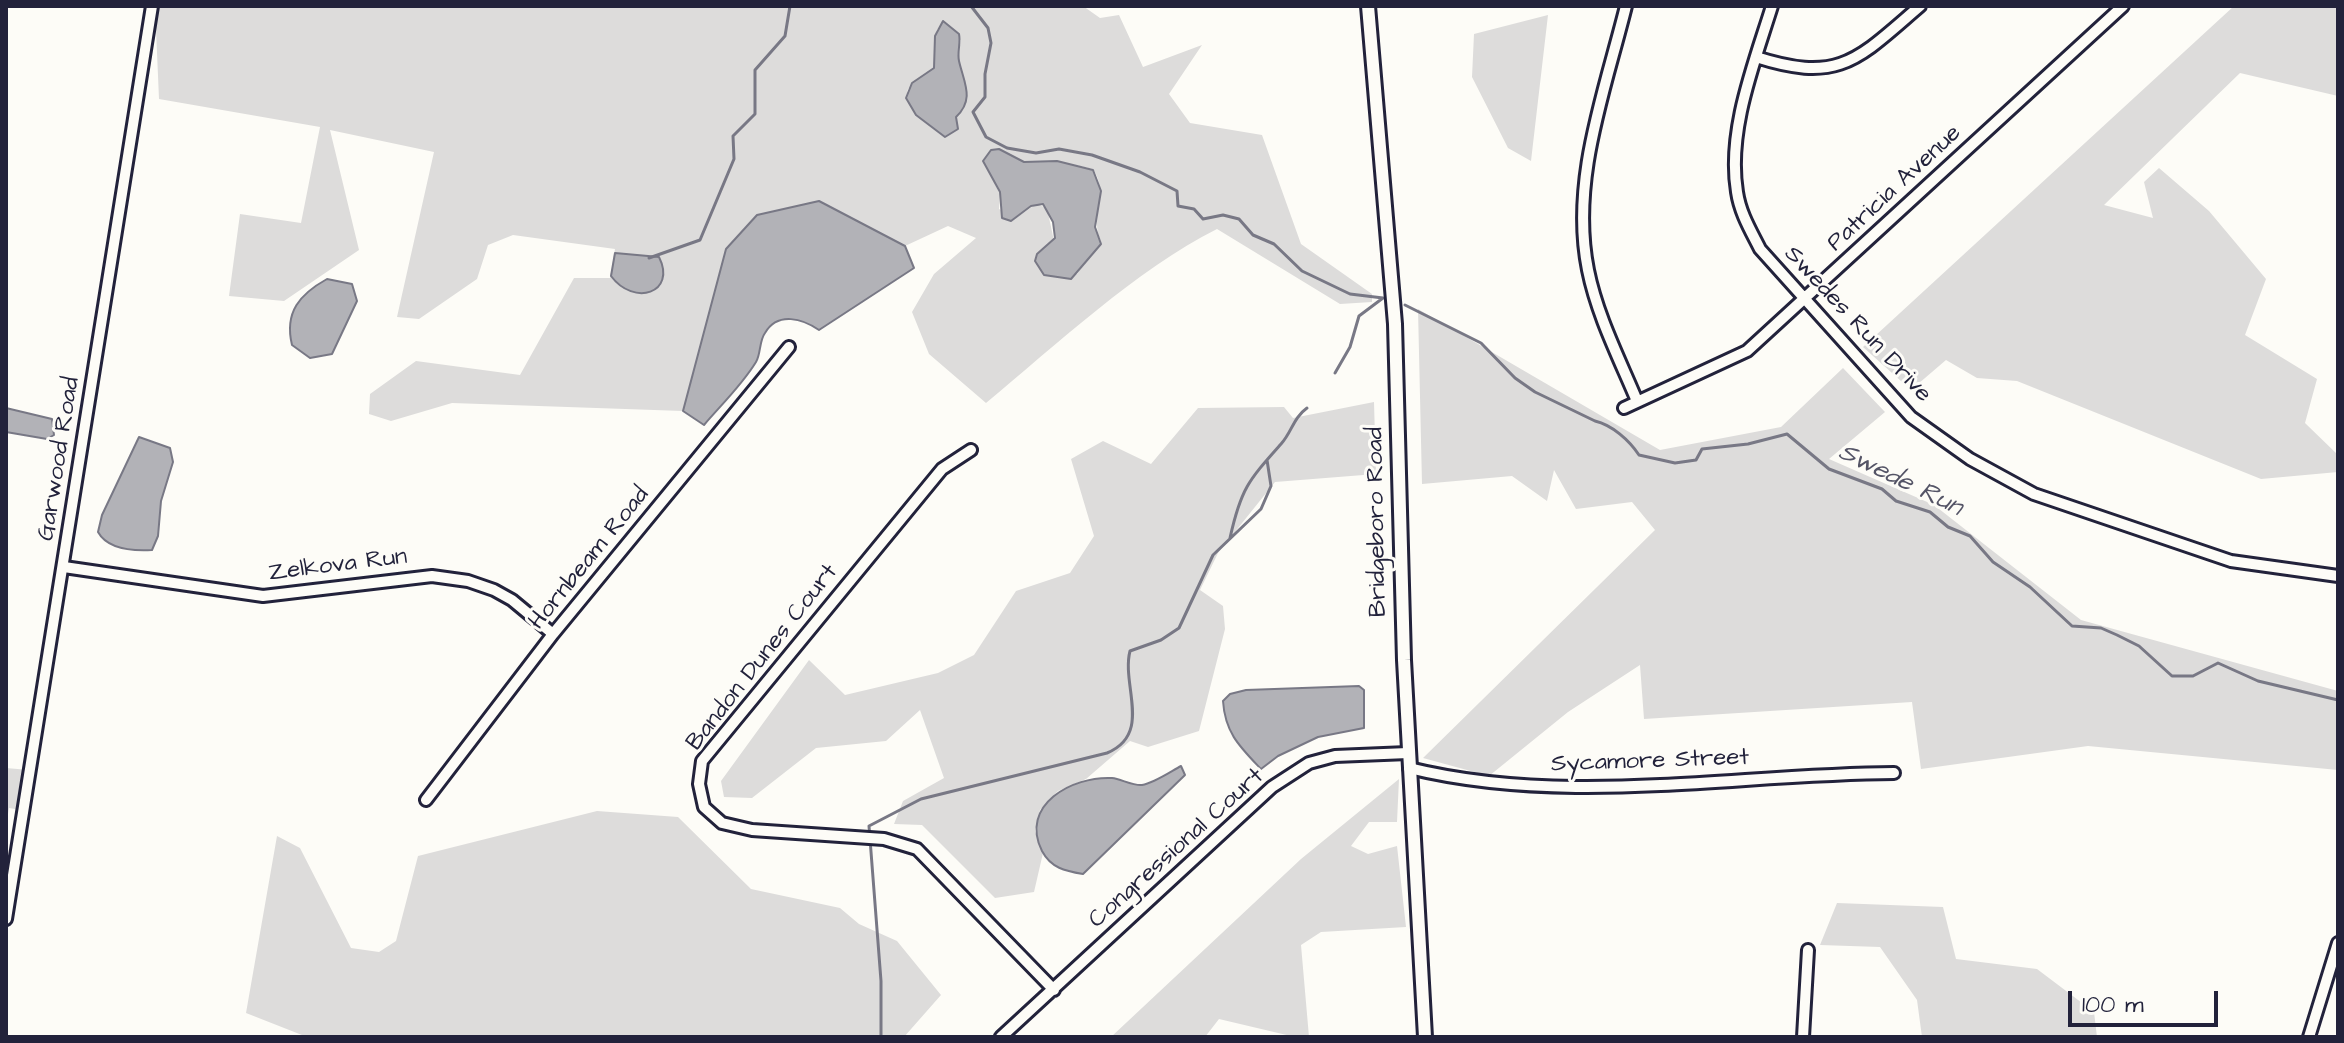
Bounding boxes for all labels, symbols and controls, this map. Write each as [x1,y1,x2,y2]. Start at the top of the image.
street label: Patricia Avenue [1822,120,1968,258]
street label: Swedes Run Drive [1777,241,1937,409]
street label: Garwood Road [33,375,87,543]
street label: Bridgeboro Road [1362,427,1394,617]
water label: Swede Run [1833,438,1967,524]
street label: Hornbeam Road [524,482,656,636]
street label: Zelkova Run [267,543,409,589]
street label: Bandon Dunes Court [681,559,845,757]
street label: Sycamore Street [1551,744,1749,780]
street label: Congressional Court [1084,763,1270,935]
scale bar [2072,975,2222,1025]
text: 100 m [2082,988,2144,1022]

